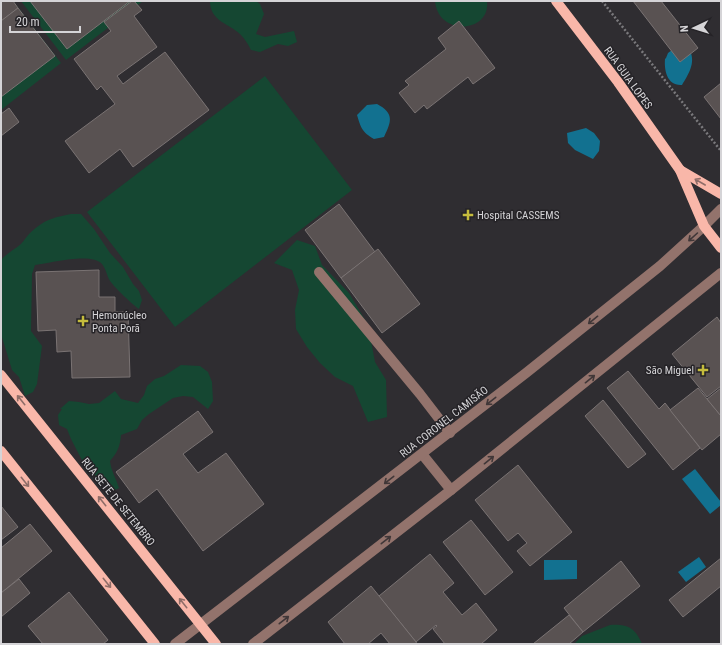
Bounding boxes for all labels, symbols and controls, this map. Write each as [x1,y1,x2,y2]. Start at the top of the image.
scale bar [10,8,80,34]
north arrow [674,8,714,48]
text: 20 m [16,15,40,29]
text: N [678,25,691,32]
street label: RUA GUIA LOPES [601,44,655,112]
one-way arrow [694,177,706,185]
marker: Hospital CASSEMS [462,209,474,221]
place label: Hospital CASSEMS [477,209,560,222]
one-way arrow [688,232,698,241]
place label: Hemonúcleo Ponta Porã [92,309,147,335]
marker: Hemonúcleo Ponta Porã [77,315,89,327]
one-way arrow [588,315,599,324]
place label: São Miguel [646,364,694,377]
marker: São Miguel [697,364,709,376]
one-way arrow [584,374,595,383]
street label: RUA CORONEL CAMISÃO [397,384,491,460]
one-way arrow [17,394,25,405]
one-way arrow [486,396,497,405]
street label: RUA SETE DE SETEMBRO [79,455,157,549]
one-way arrow [483,456,494,464]
one-way arrow [21,476,30,487]
one-way arrow [383,476,394,484]
one-way arrow [98,496,107,507]
one-way arrow [381,536,392,545]
one-way arrow [102,578,111,589]
one-way arrow [179,597,188,608]
one-way arrow [278,616,289,624]

